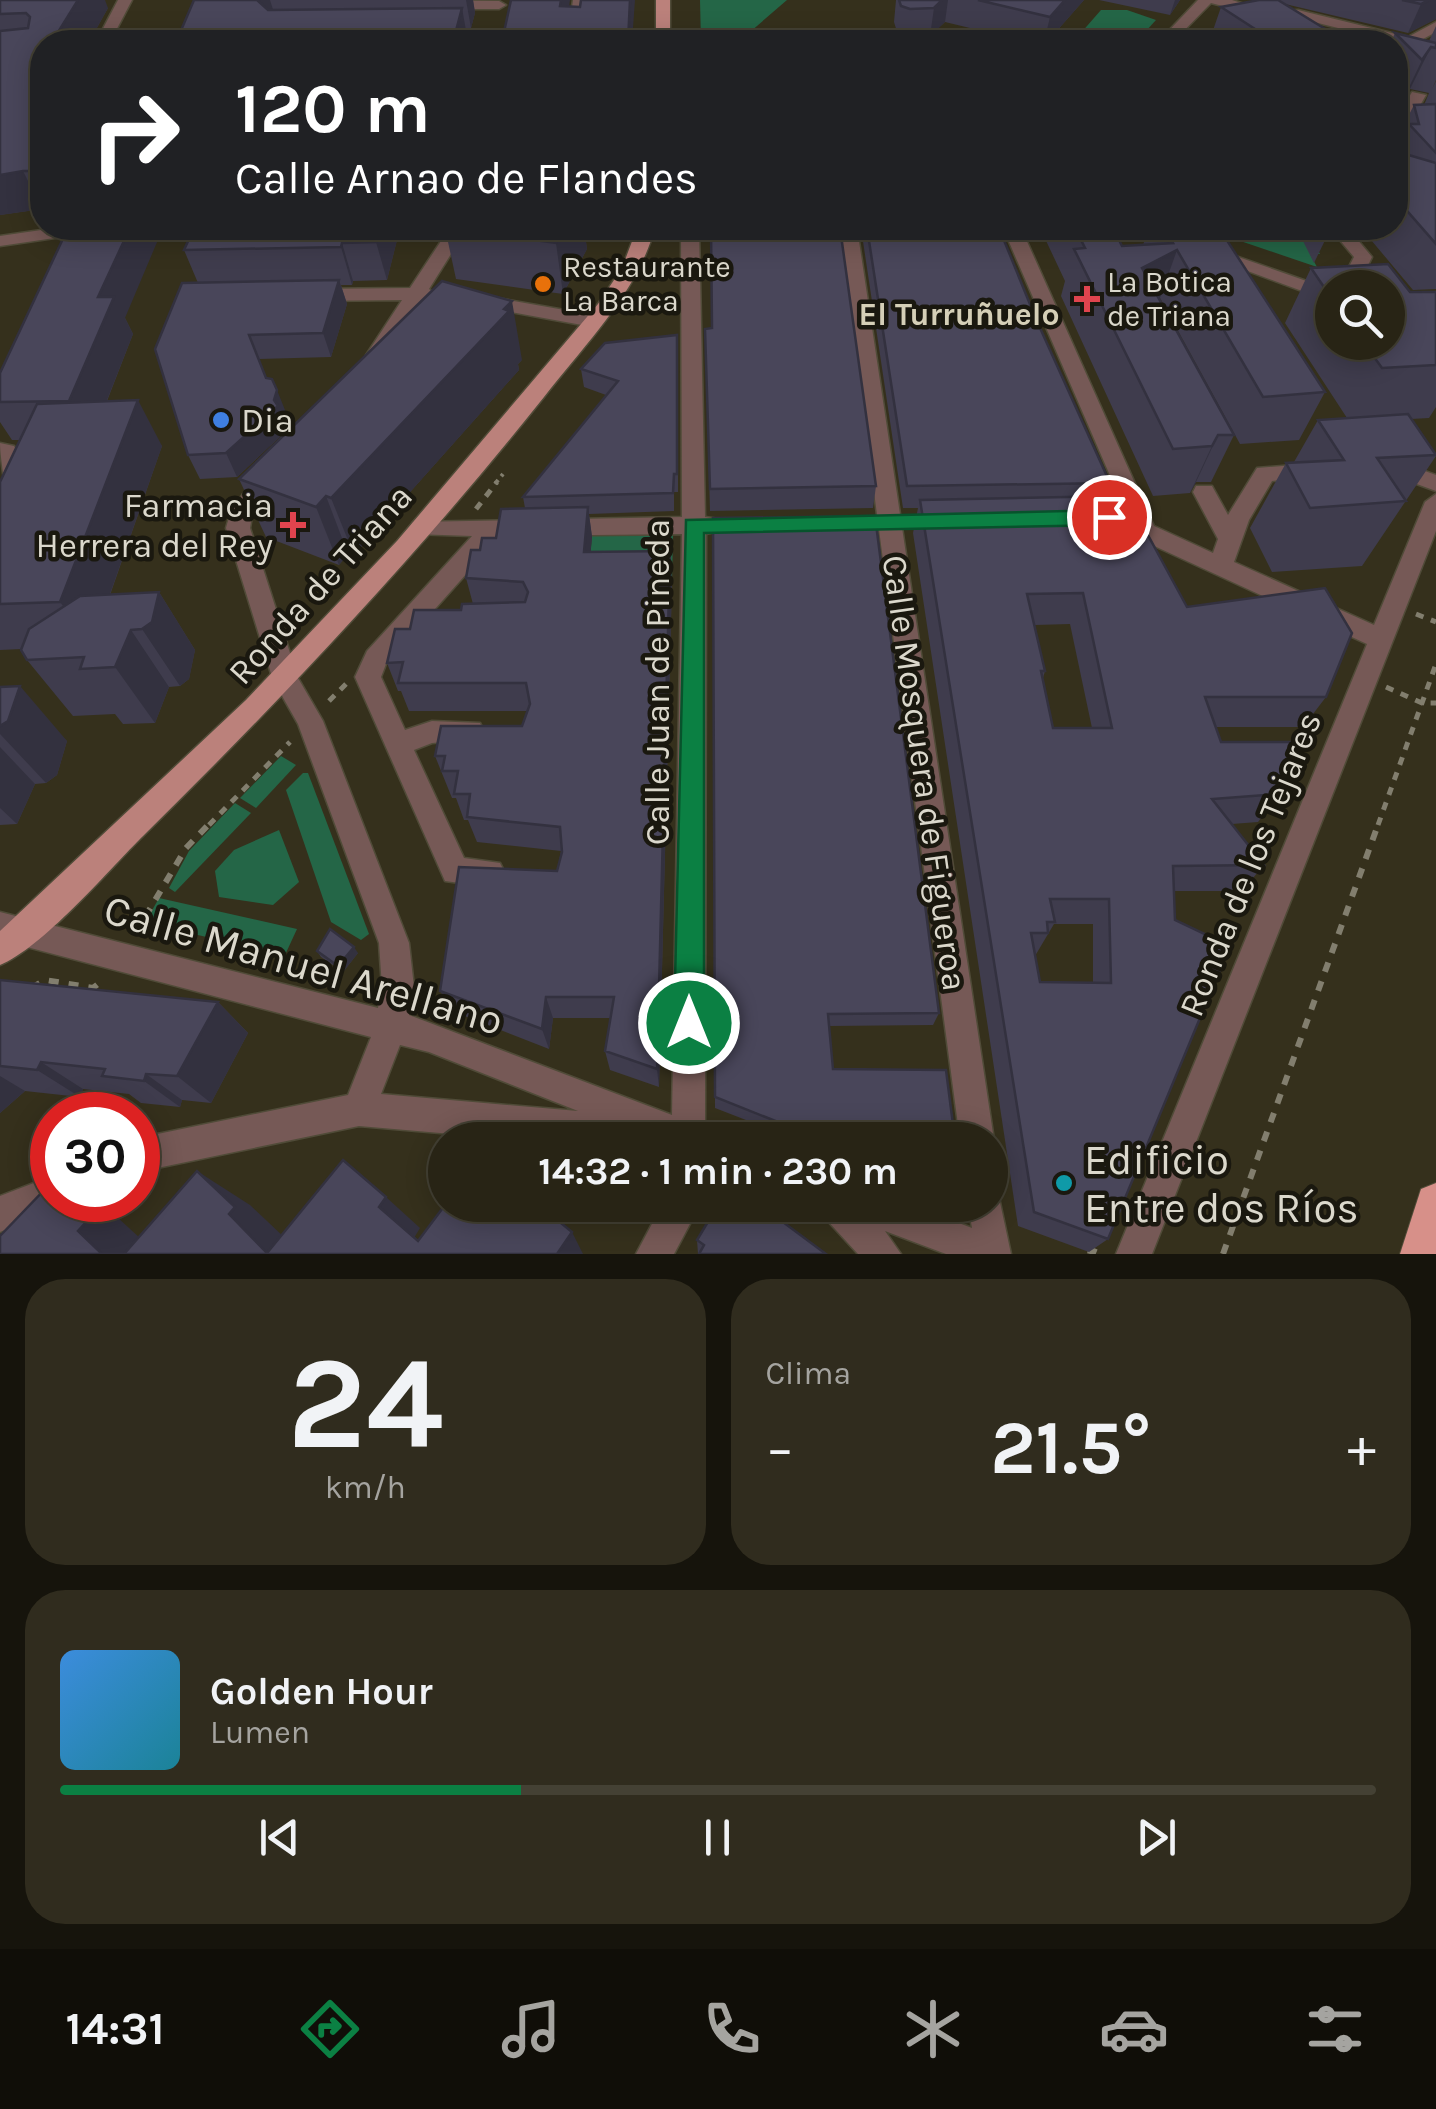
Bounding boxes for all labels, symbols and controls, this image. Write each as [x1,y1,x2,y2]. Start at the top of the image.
text: 120 m [235,68,431,150]
icon: right [70,70,200,200]
text: Calle Arnao de Flandes [235,152,698,204]
place label: Restaurante La Barca [563,249,731,319]
place label: La Botica de Triana [1107,264,1232,334]
map controls [1315,270,1405,360]
button: search [1315,270,1405,360]
marker: Restaurante La Barca [532,273,554,295]
marker: La Botica de Triana [1076,288,1098,310]
district label: El Turruñuelo [858,296,1060,333]
place label: Dia [241,400,294,441]
marker: Dia [210,409,232,431]
pin [1067,475,1152,560]
street label: Ronda de Triana [220,476,421,693]
place label: Farmacia Herrera del Rey [36,485,273,566]
icon: arrive [1082,490,1137,545]
marker: Farmacia Herrera del Rey [282,514,304,536]
street label: Calle Juan de Pineda [637,519,678,845]
street label: Calle Mosquera de Figueroa [874,553,975,993]
street label: Ronda de los Tejares [1171,706,1330,1022]
street label: Calle Manuel Arellano [99,884,509,1046]
position arrow [637,971,741,1075]
speed limit sign: 30 [30,1092,160,1222]
place label: Edificio Entre dos Ríos [1084,1135,1359,1233]
text: 14:32 · 1 min · 230 m [538,1149,898,1194]
marker: Edificio Entre dos Ríos [1053,1172,1075,1194]
text: 24 [287,1328,443,1480]
text: Clima [766,1355,851,1392]
text: 21.5° [990,1404,1151,1492]
text: − [766,1416,794,1480]
text: + [1347,1416,1376,1480]
text: km/h [325,1469,406,1506]
text: Golden Hour [210,1669,433,1714]
text: Lumen [210,1714,310,1751]
icon: previous [252,1810,307,1865]
icon: pause [690,1810,745,1865]
icon: next [1129,1810,1184,1865]
icon: directions [295,1994,365,2064]
icon: music [496,1994,566,2064]
icon: phone [697,1994,767,2064]
icon: climate [898,1994,968,2064]
icon: car [1099,1994,1169,2064]
icon: filters [1300,1994,1370,2064]
text: 14:31 [66,2003,164,2055]

